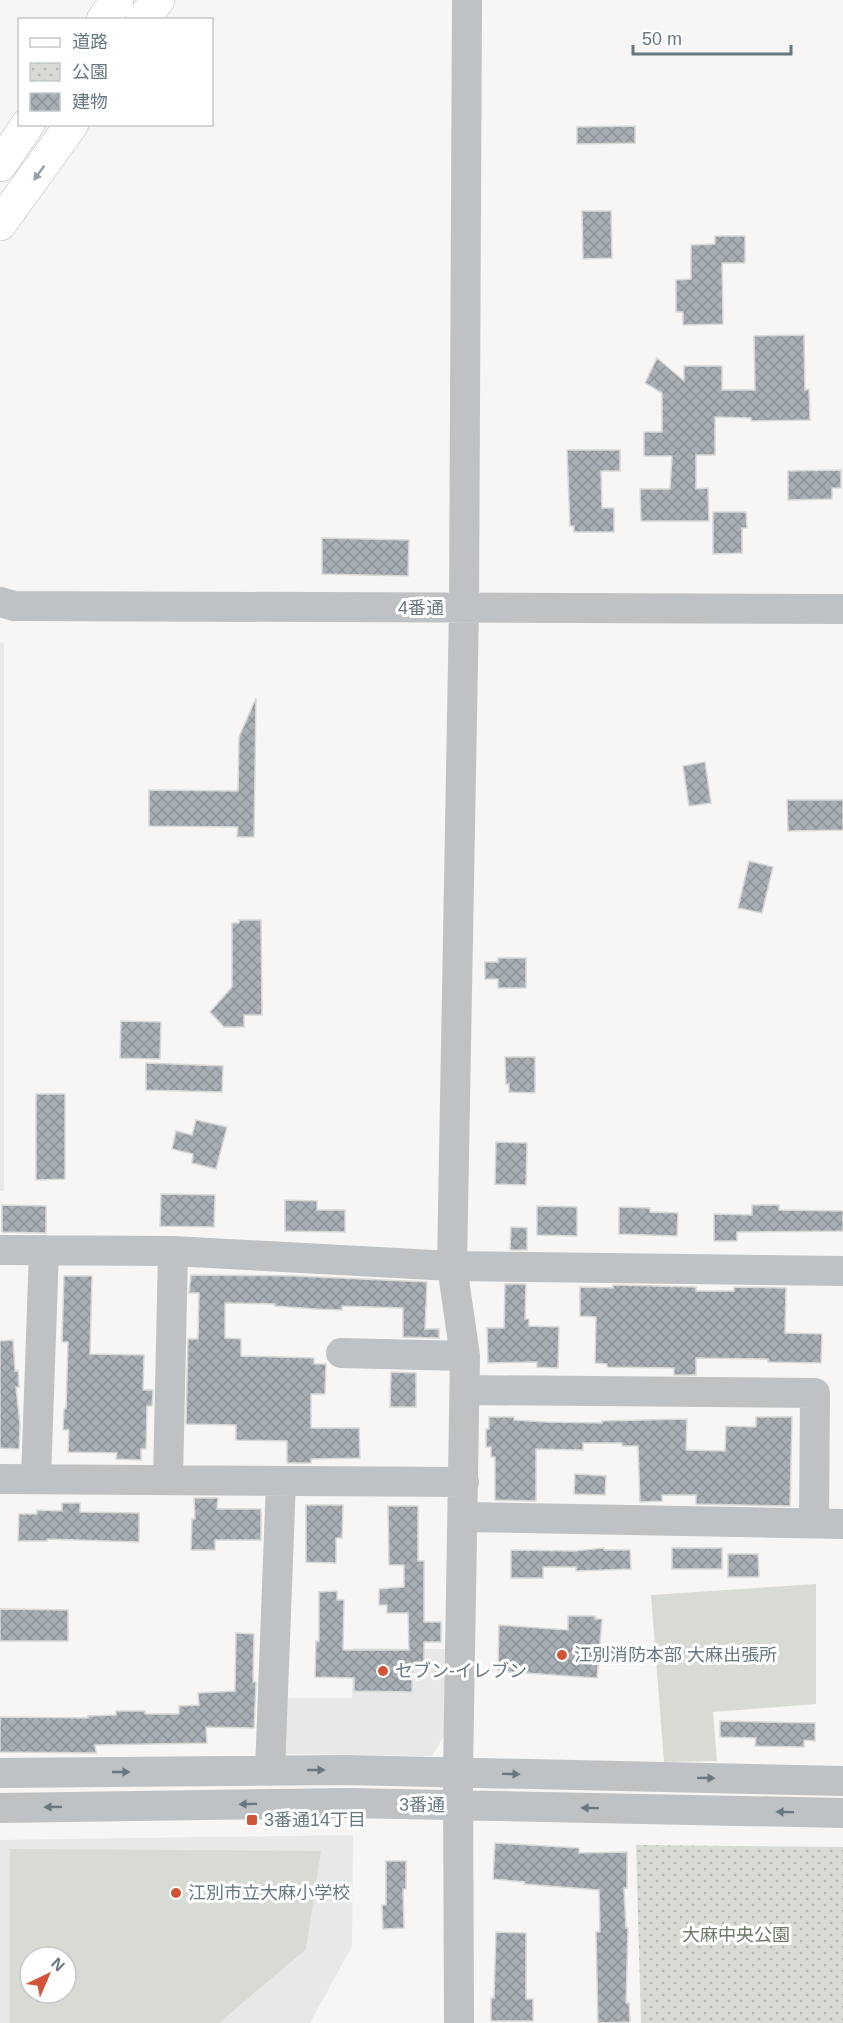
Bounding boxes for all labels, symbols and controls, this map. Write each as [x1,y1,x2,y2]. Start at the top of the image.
legend [18,18,213,126]
scale bar [633,18,790,56]
text: 50 m [642,29,682,49]
text: 道路 [72,32,108,52]
text: 公園 [72,62,108,82]
text: 建物 [72,92,108,112]
one-way arrow [33,164,45,180]
street label: 4番通 [398,598,444,618]
place label: 江別消防本部 大麻出張所 [574,1645,777,1665]
marker: 江別消防本部 大麻出張所 [555,1648,569,1662]
place label: セブン-イレブン [395,1661,527,1681]
marker: セブン-イレブン [376,1664,390,1678]
one-way arrow [307,1766,326,1775]
one-way arrow [112,1767,131,1777]
one-way arrow [502,1769,521,1778]
one-way arrow [697,1773,716,1783]
street label: 3番通 [399,1795,445,1815]
one-way arrow [238,1799,257,1809]
one-way arrow [43,1802,62,1812]
one-way arrow [580,1803,599,1813]
one-way arrow [775,1807,794,1817]
place label: 3番通14丁目 [264,1810,366,1830]
marker: 3番通14丁目 [245,1813,259,1827]
place label: 江別市立大麻小学校 [188,1883,350,1903]
marker: 江別市立大麻小学校 [169,1886,183,1900]
park label: 大麻中央公園 [682,1925,790,1945]
north arrow [18,1945,78,2005]
text: N [48,1954,68,1975]

